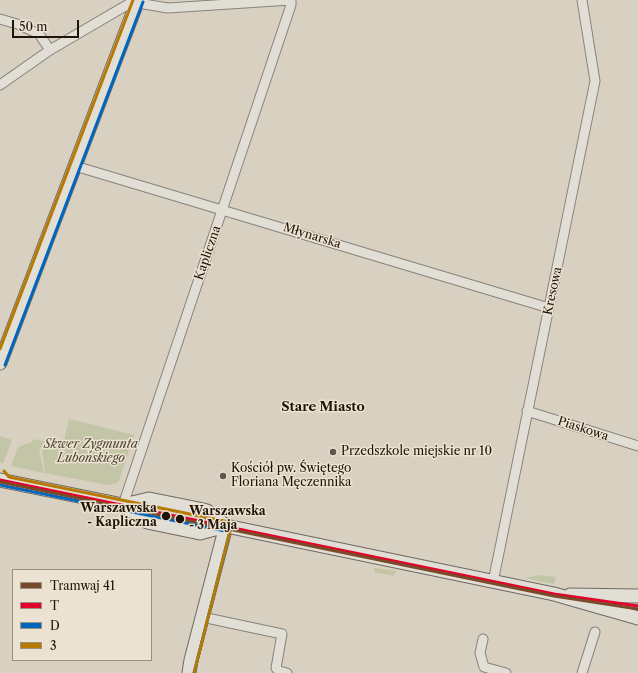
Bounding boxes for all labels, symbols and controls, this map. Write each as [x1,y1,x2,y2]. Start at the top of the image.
scale bar [14,12,81,38]
text: 50 m [19,19,48,34]
street label: Młynarska [281,220,343,252]
street label: Kapliczna [192,224,224,282]
street label: Kresowa [541,265,565,317]
district label: Stare Miasto [281,399,365,415]
street label: Piaskowa [556,414,610,444]
park label: Skwer Zygmunta Lubońskiego [44,438,138,466]
place label: Przedszkole miejskie nr 10 [341,445,492,459]
marker: Przedszkole miejskie nr 10 [328,447,338,457]
place label: Kościół pw. Świętego Floriana Męczennika [231,462,351,490]
marker: Kościół pw. Świętego Floriana Męczennika [218,471,228,481]
place label: Warszawska - Kapliczna [80,502,157,530]
place label: Warszawska - 3 Maja [189,505,266,533]
marker: Warszawska - Kapliczna [160,510,172,522]
marker: Warszawska - 3 Maja [174,513,186,525]
legend [12,569,152,661]
text: Tramwaj 41 [50,578,115,593]
text: T [50,598,59,613]
text: D [50,618,60,633]
text: 3 [50,638,57,653]

